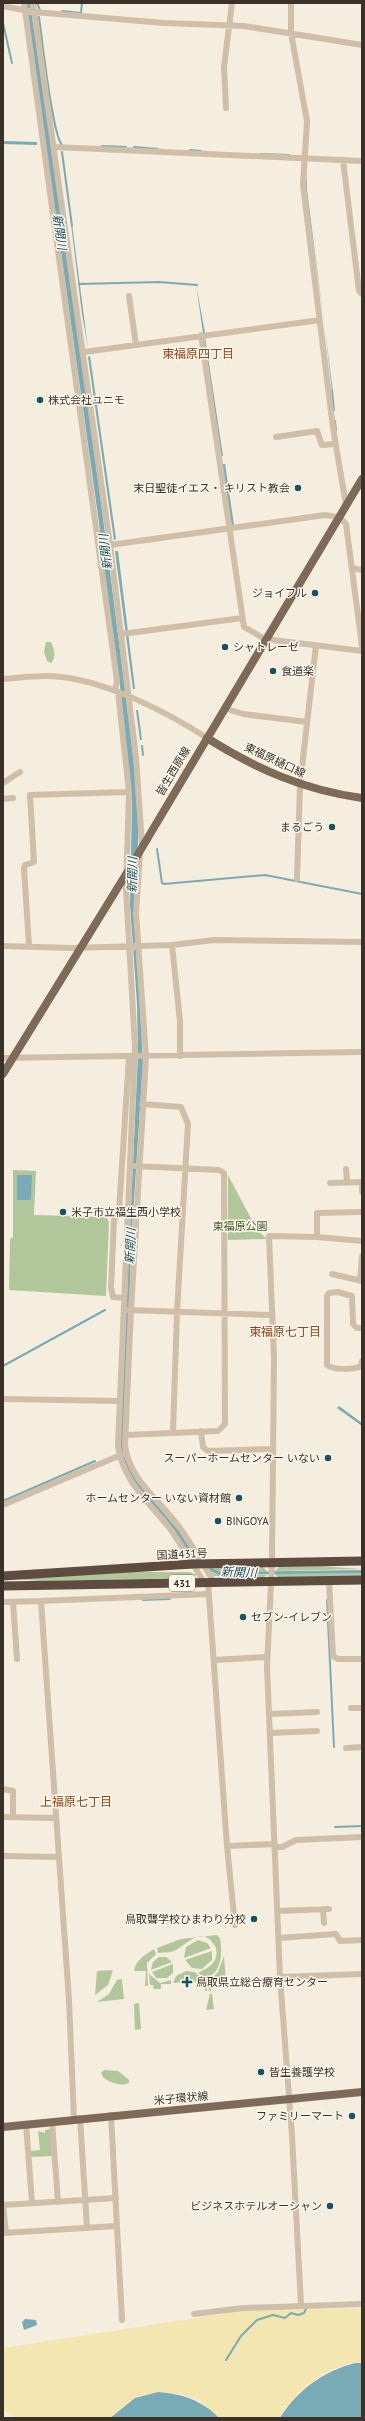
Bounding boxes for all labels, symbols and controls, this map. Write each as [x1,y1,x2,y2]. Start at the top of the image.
water label: 新開川 [50,213,70,253]
district label: 東福原四丁目 [162,346,234,361]
place label: 株式会社ユニモ [48,393,125,407]
marker: 株式会社ユニモ [35,395,45,405]
place label: 末日聖徒イエス・ キリスト教会 [133,481,290,495]
marker: 末日聖徒イエス・ キリスト教会 [293,483,303,493]
water label: 新開川 [95,531,115,571]
place label: ジョイフル [252,586,307,600]
marker: ジョイフル [310,588,320,598]
place label: シャトレーゼ [233,640,299,654]
marker: シャトレーゼ [220,642,230,652]
place label: 食道楽 [281,664,314,678]
marker: 食道楽 [268,666,278,676]
street label: 東福原樋口線 [242,740,308,780]
street label: 皆生西原線 [153,744,193,798]
place label: まるごう [280,820,324,834]
marker: まるごう [327,822,337,832]
water label: 新開川 [124,855,140,893]
place label: 米子市立福生西小学校 [71,1205,181,1219]
marker: 米子市立福生西小学校 [58,1207,68,1217]
park label: 東福原公園 [213,1219,268,1233]
water label: 新開川 [122,1226,139,1264]
district label: 東福原七丁目 [249,1324,321,1339]
place label: スーパーホームセンター いない [164,1451,320,1465]
marker: スーパーホームセンター いない [323,1453,333,1463]
place label: ホームセンター いない資材館 [85,1491,231,1505]
marker: ホームセンター いない資材館 [234,1493,244,1503]
place label: BINGOYA [226,1514,269,1528]
marker: BINGOYA [213,1516,223,1526]
street label: 国道431号 [156,1546,208,1562]
water label: 新開川 [221,1564,259,1580]
road number: 431 [169,1575,195,1591]
place label: セブン-イレブン [251,1610,332,1624]
marker: セブン-イレブン [238,1612,248,1622]
district label: 上福原七丁目 [40,1794,112,1809]
place label: 鳥取聾学校ひまわり分校 [125,1912,246,1926]
marker: 鳥取聾学校ひまわり分校 [249,1914,259,1924]
place label: 鳥取県立総合療育センター [196,1975,328,1989]
marker: 鳥取県立総合療育センター [181,1976,193,1988]
place label: 皆生養護学校 [269,2065,335,2079]
marker: 皆生養護学校 [256,2067,266,2077]
street label: 米子環状線 [153,2089,209,2107]
place label: ファミリーマート [256,2109,344,2123]
marker: ファミリーマート [347,2111,357,2121]
place label: ビジネスホテルオーシャン [190,2199,322,2213]
marker: ビジネスホテルオーシャン [325,2201,335,2211]

